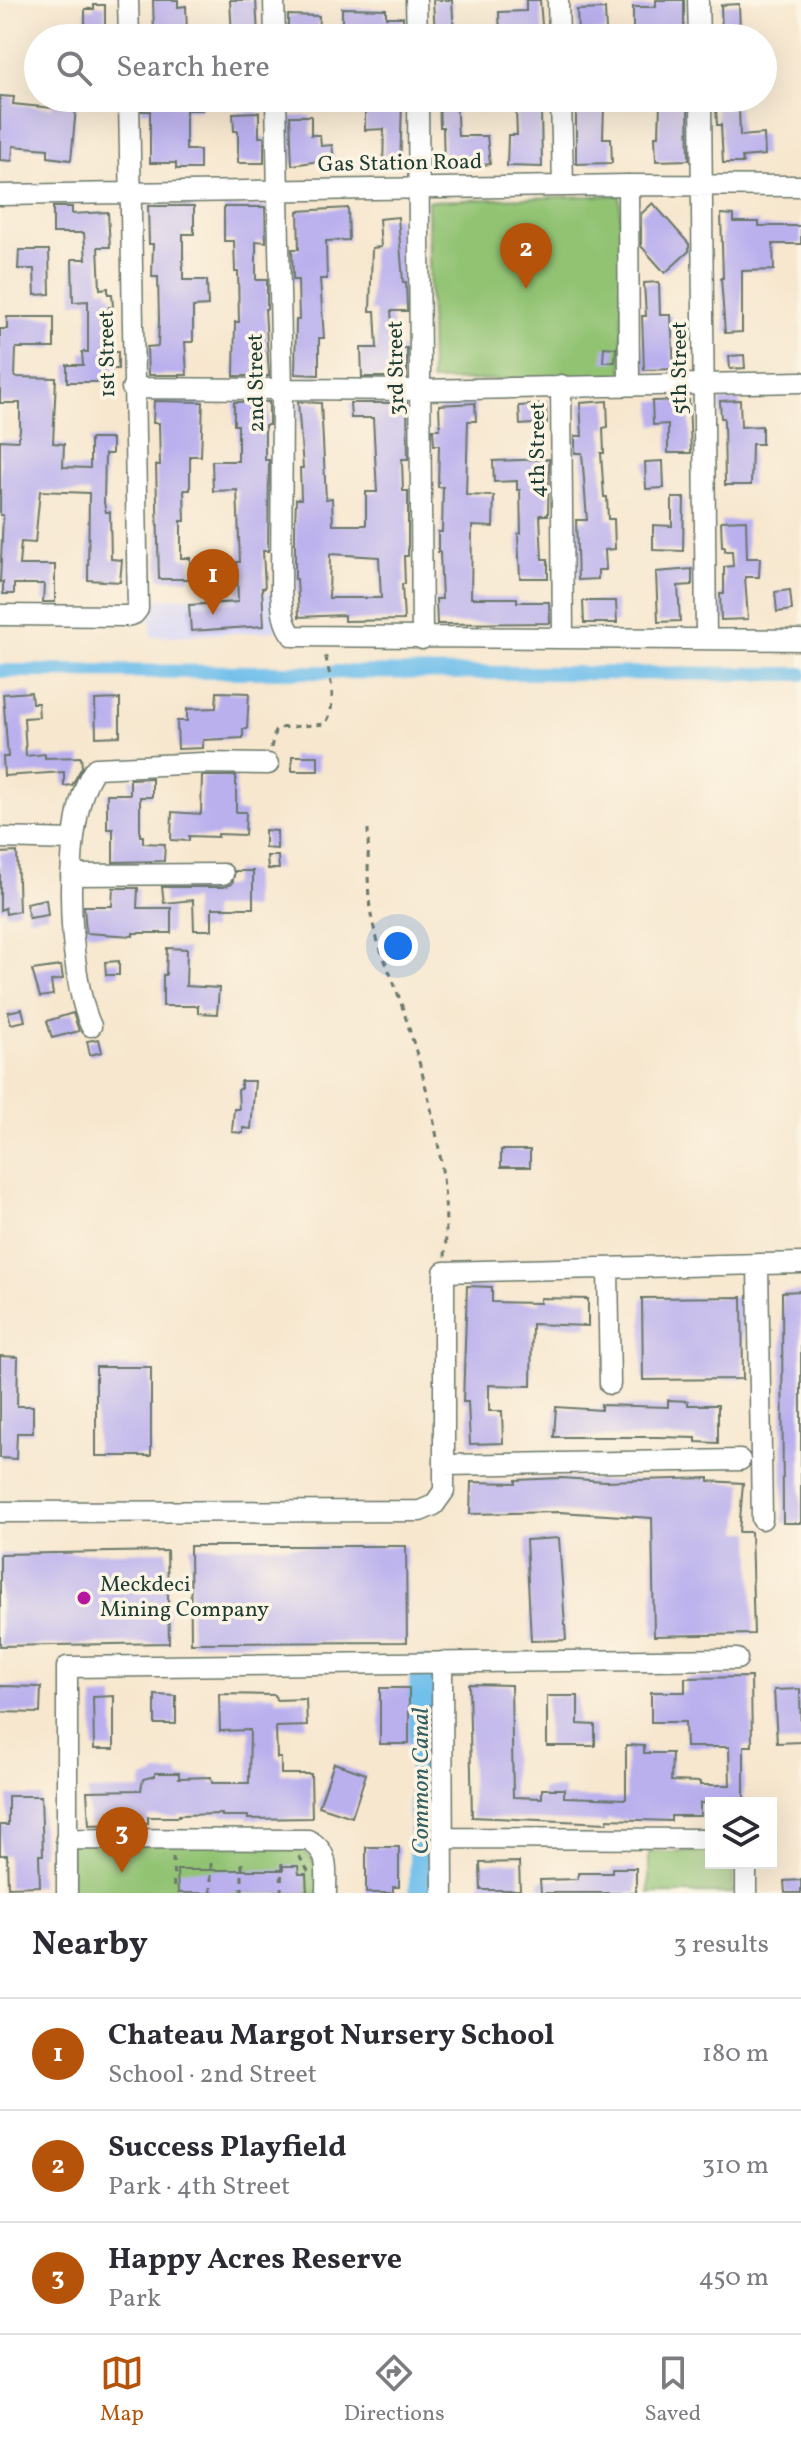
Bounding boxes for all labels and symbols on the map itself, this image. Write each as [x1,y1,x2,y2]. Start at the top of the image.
street label: Gas Station Road [317,147,483,181]
pin: 2 [500,223,552,289]
street label: 1st Street [92,310,124,398]
street label: 3rd Street [381,320,413,416]
street label: 5th Street [665,321,696,415]
street label: 2nd Street [241,333,273,433]
street label: 4th Street [523,402,554,498]
pin: 1 [187,549,239,615]
your location [378,926,418,966]
place label: Meckdeci Mining Company [100,1570,269,1626]
marker: Meckdeci Mining Company [75,1589,93,1607]
water label: Common Canal [405,1707,439,1855]
pin: 3 [96,1807,148,1873]

